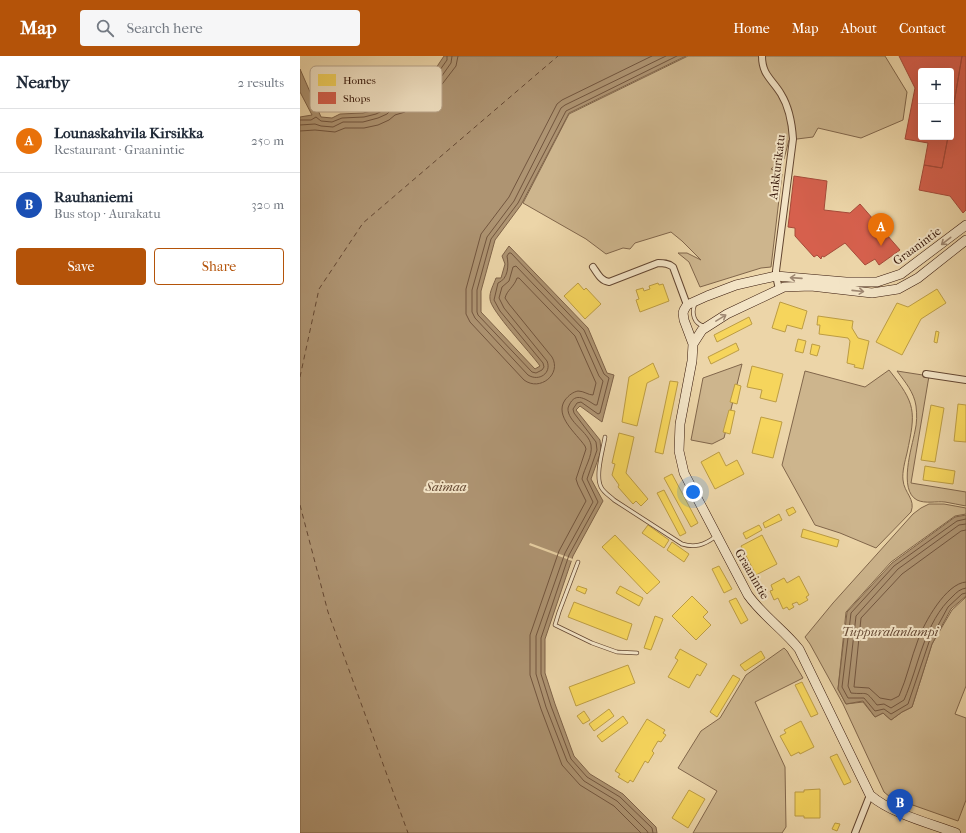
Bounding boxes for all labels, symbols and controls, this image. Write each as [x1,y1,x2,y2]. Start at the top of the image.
search box [80,10,360,46]
text: Map [20,17,56,39]
icon: search [94,17,116,39]
text: Search here [126,19,203,37]
text: Home [733,20,770,37]
text: Map [792,20,819,37]
text: About [841,20,877,37]
text: Contact [899,20,946,37]
legend [310,66,442,112]
map controls [918,68,954,140]
button: + [918,68,954,104]
text: Nearby [16,72,70,92]
text: Homes [343,74,376,87]
text: 2 results [238,75,284,90]
text: Shops [343,92,370,105]
button: − [918,104,954,140]
text: Lounaskahvila Kirsikka [54,124,203,142]
text: A [25,133,33,148]
text: 250 m [251,133,284,148]
street label: Ankkurikatu [766,134,788,201]
text: Restaurant · Graanintie [54,142,185,157]
text: Rauhaniemi [54,188,133,206]
text: B [25,197,33,212]
text: 320 m [251,197,284,212]
text: Bus stop · Aurakatu [54,206,161,221]
pin: A [868,213,894,246]
street label: Graanintie [890,224,944,268]
one-way arrow [940,236,951,245]
button: Save [16,248,146,285]
button: Share [154,248,284,285]
one-way arrow [790,274,803,281]
one-way arrow [851,287,864,295]
one-way arrow [715,313,727,321]
water label: Saimaa [425,479,467,494]
your location [683,482,703,502]
street label: Graanintie [732,546,772,602]
water label: Tuppuralanlampi [842,624,939,639]
pin: B [887,789,913,822]

